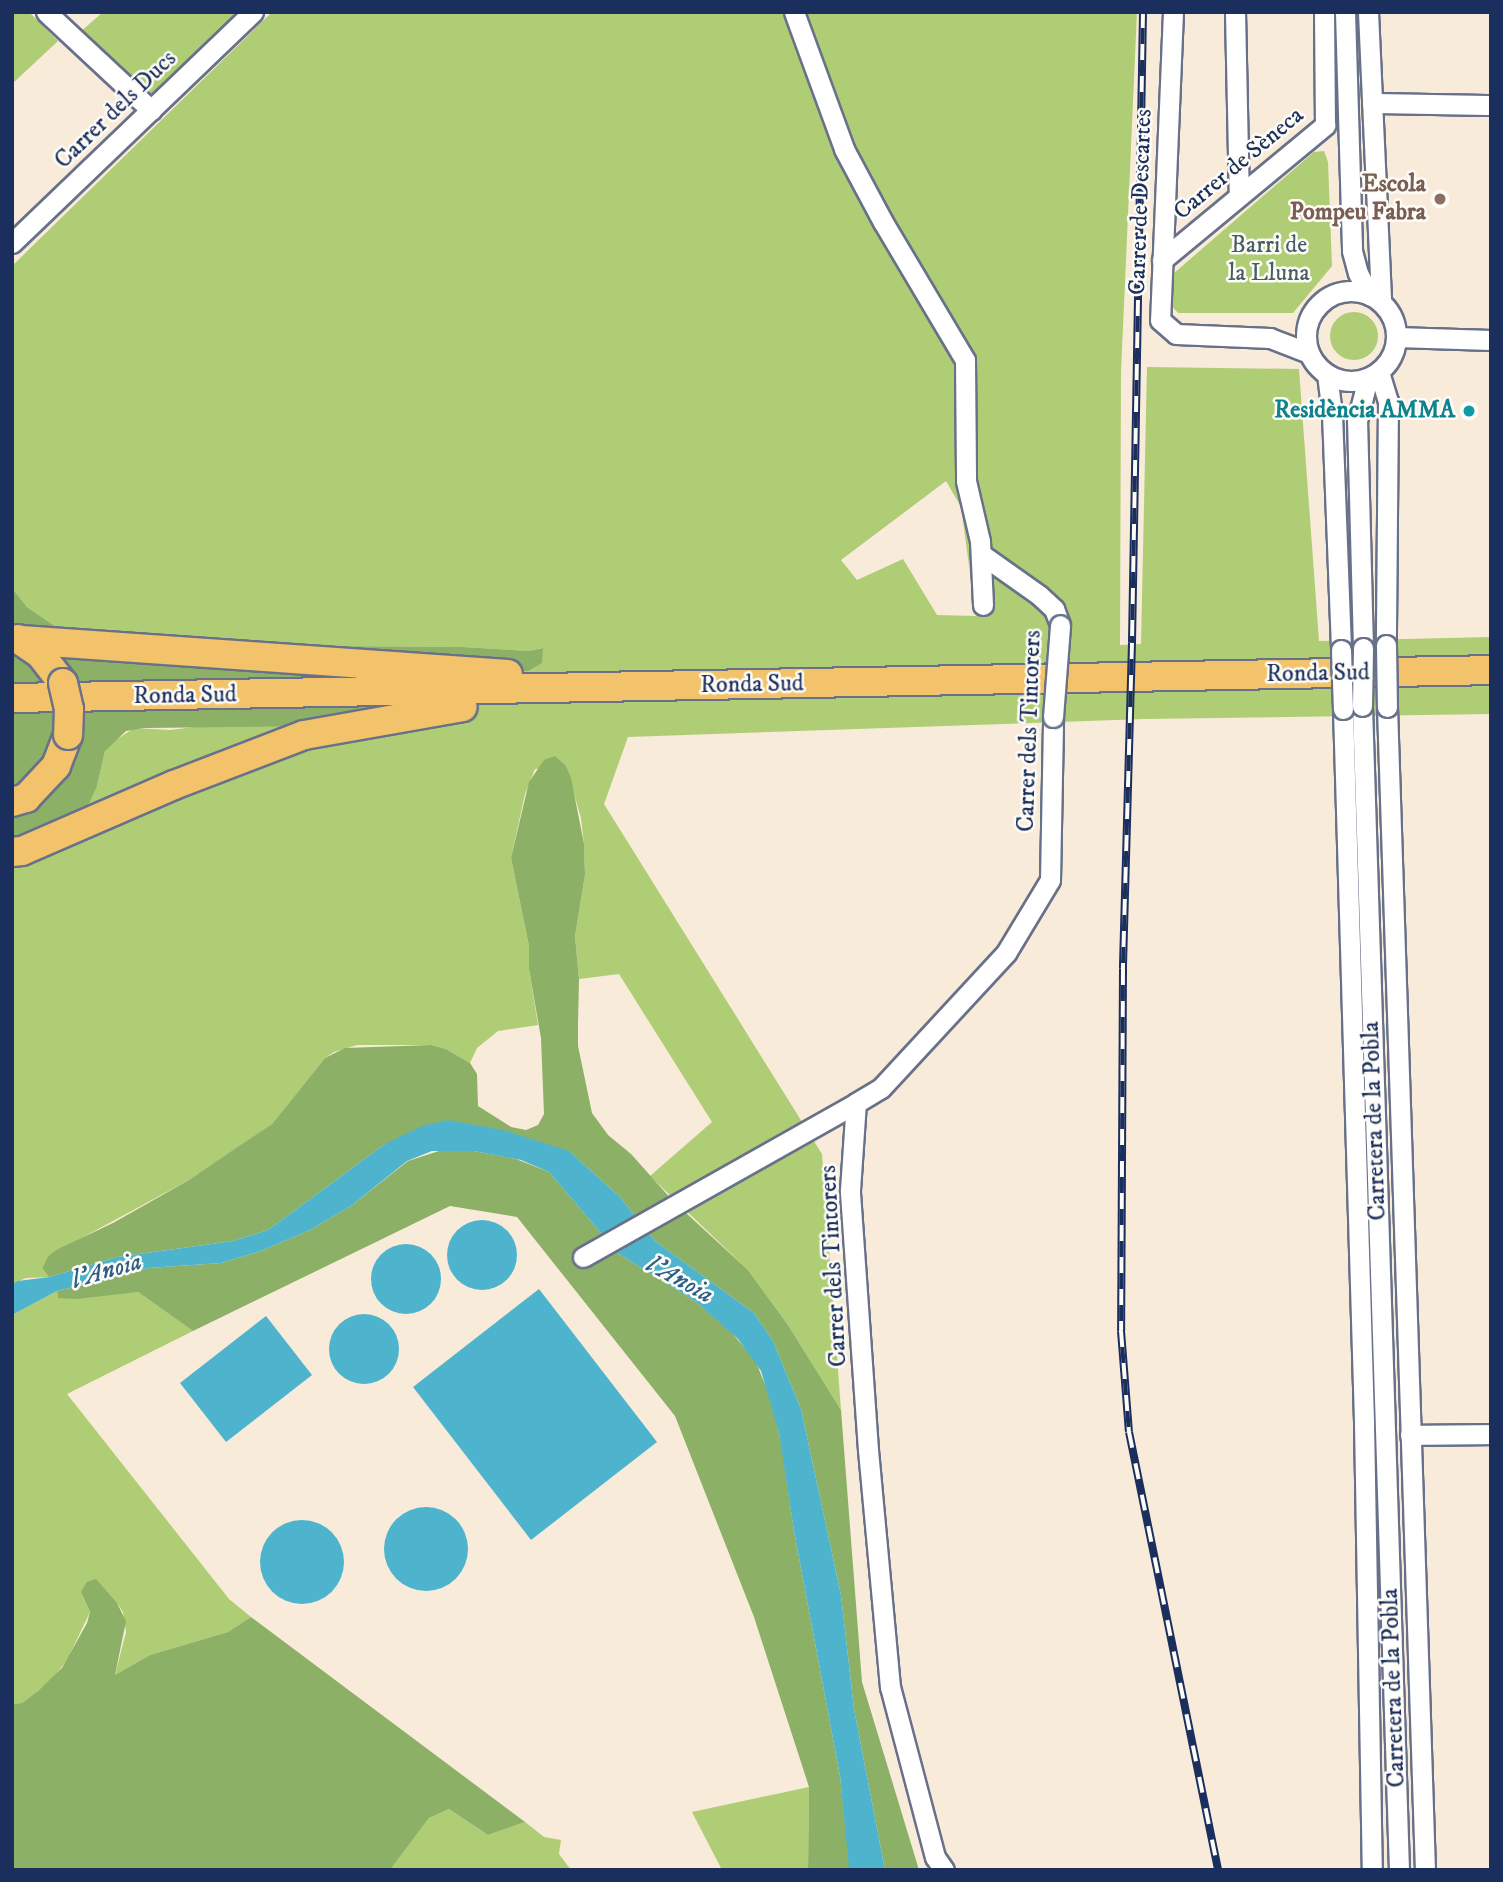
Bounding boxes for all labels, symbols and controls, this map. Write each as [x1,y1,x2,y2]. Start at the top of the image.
street label: Carrer dels Ducs [49,45,183,175]
street label: Carrer de Sèneca [1168,101,1310,227]
street label: Carrer de Descartes [1123,109,1159,295]
place label: Escola Pompeu Fabra [1290,171,1426,227]
marker: Escola Pompeu Fabra [1432,191,1448,207]
park label: Barri de la Lluna [1228,232,1310,288]
place label: Residència AMMA [1274,397,1455,425]
marker: Residència AMMA [1461,403,1477,419]
street label: Carrer dels Tintorers [1012,630,1048,832]
street label: Ronda Sud [1266,659,1370,689]
street label: Ronda Sud [700,670,804,700]
street label: Ronda Sud [133,681,237,711]
street label: Carretera de la Pobla [1357,1021,1393,1221]
street label: Carrer dels Tintorers [814,1164,854,1368]
water label: l'Anoia [69,1246,145,1296]
water label: l'Anoia [641,1249,719,1311]
street label: Carretera de la Pobla [1376,1588,1412,1788]

